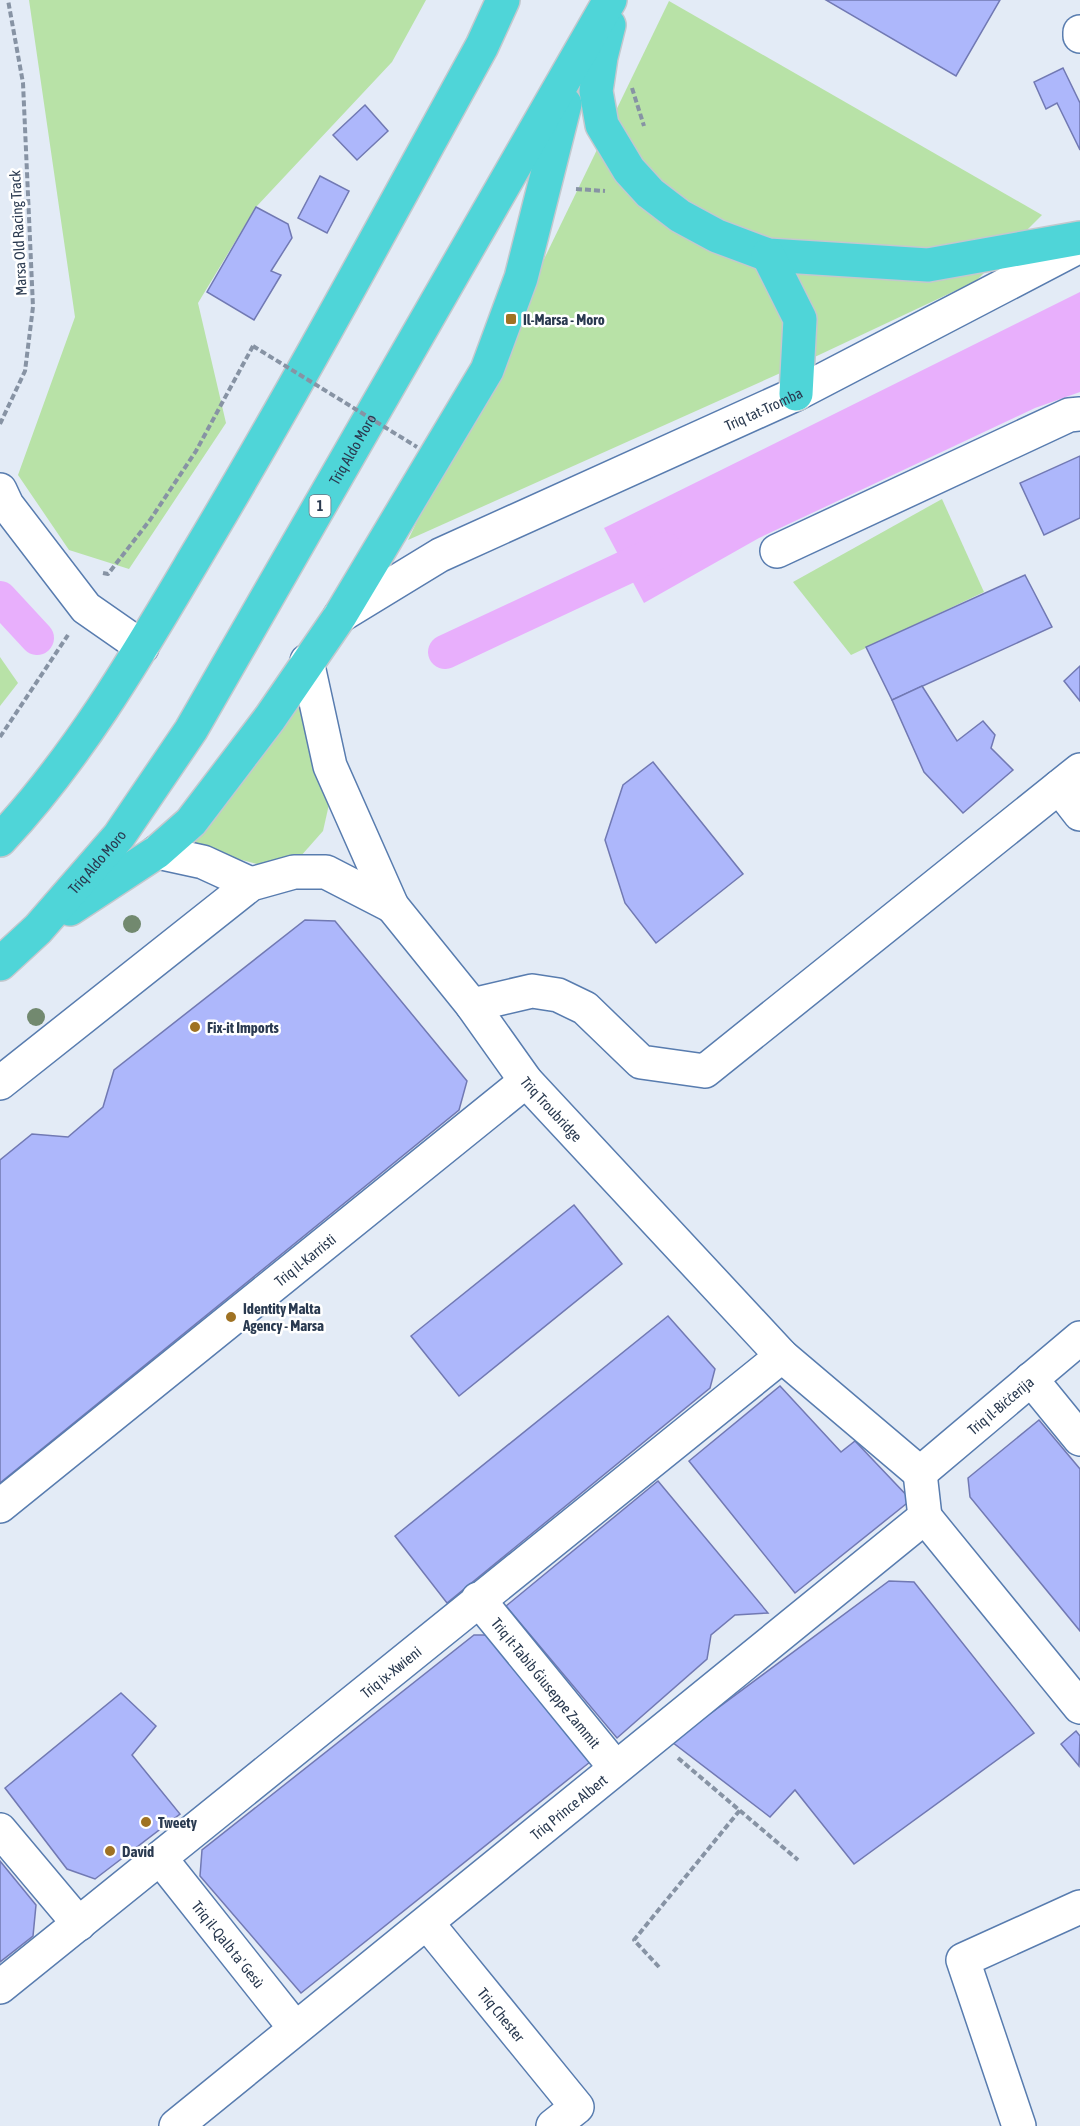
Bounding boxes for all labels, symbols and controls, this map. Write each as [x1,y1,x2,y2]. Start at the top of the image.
street label: Marsa Old Racing Track [6,169,30,296]
place label: Il-Marsa - Moro [523,311,605,328]
marker: Il-Marsa - Moro [504,312,518,326]
street label: Triq tat-Tromba [722,384,805,434]
street label: Triq Aldo Moro [325,411,379,488]
road number: 1 [310,495,330,517]
street label: Triq Aldo Moro [64,827,129,897]
place label: Fix-it Imports [207,1019,280,1036]
marker: Fix-it Imports [188,1020,202,1034]
street label: Triq Troubridge [517,1073,586,1145]
street label: Triq il-Karristi [271,1230,339,1289]
place label: Identity Malta Agency - Marsa [242,1300,324,1334]
marker: Identity Malta Agency - Marsa [224,1310,238,1324]
street label: Triq il-Biċċerija [964,1373,1037,1438]
street label: Triq it-Tabib Ġiuseppe Zammit [488,1614,604,1751]
street label: Triq ix-Xwieni [357,1642,424,1701]
street label: Triq Prince Albert [527,1771,610,1843]
place label: Tweety [158,1814,198,1831]
marker: Tweety [139,1815,153,1829]
place label: David [122,1843,154,1860]
marker: David [103,1844,117,1858]
street label: Triq il-Qalb ta' Gesù [189,1897,268,1991]
street label: Triq Chester [475,1984,529,2045]

